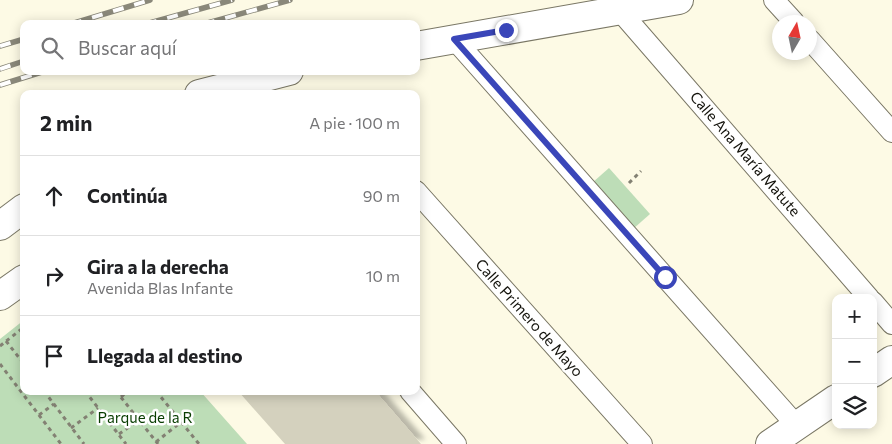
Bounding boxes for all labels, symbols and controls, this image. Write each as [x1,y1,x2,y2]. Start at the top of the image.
north arrow [772,15,817,60]
route end [495,19,518,42]
search box [20,20,420,75]
icon: search [38,34,66,62]
text: Buscar aquí [78,36,177,59]
street label: Calle Ana María Matute [687,87,805,219]
text: 2 min [40,110,92,135]
text: A pie · 100 m [309,113,400,132]
icon: ahead [40,182,68,210]
text: Continúa [87,184,168,207]
text: 90 m [363,186,400,205]
text: Gira a la derecha [87,255,229,278]
street label: Calle Primero de Mayo [472,255,587,380]
icon: right [40,262,68,290]
text: 10 m [366,266,400,285]
route start [654,266,677,289]
text: Avenida Blas Infante [87,278,233,297]
map controls [832,294,877,429]
button: + [832,294,877,339]
button: − [832,339,877,384]
icon: arrive [40,342,68,370]
text: Llegada al destino [87,344,243,367]
button: layers [832,384,877,429]
park label: Parque de la R [98,408,192,426]

